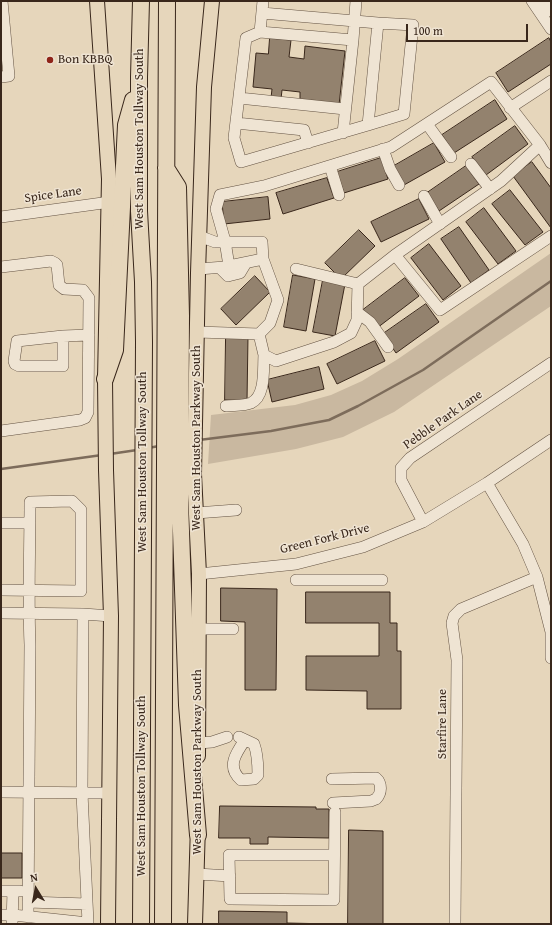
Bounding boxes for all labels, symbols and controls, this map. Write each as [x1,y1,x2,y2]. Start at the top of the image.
scale bar [408,16,530,42]
text: 100 m [413,22,443,39]
street label: West Sam Houston Tollway South [132,48,148,230]
place label: Bon KBBQ [58,52,112,68]
marker: Bon KBBQ [45,55,55,65]
street label: Spice Lane [23,183,83,207]
street label: West Sam Houston Parkway South [189,345,205,531]
street label: West Sam Houston Tollway South [135,371,151,553]
street label: Pebble Park Lane [400,387,486,453]
street label: Green Fork Drive [279,520,371,558]
street label: West Sam Houston Parkway South [190,669,206,855]
street label: Starfire Lane [435,689,451,759]
street label: West Sam Houston Tollway South [134,695,150,877]
north arrow [16,869,56,909]
text: N [29,869,39,886]

